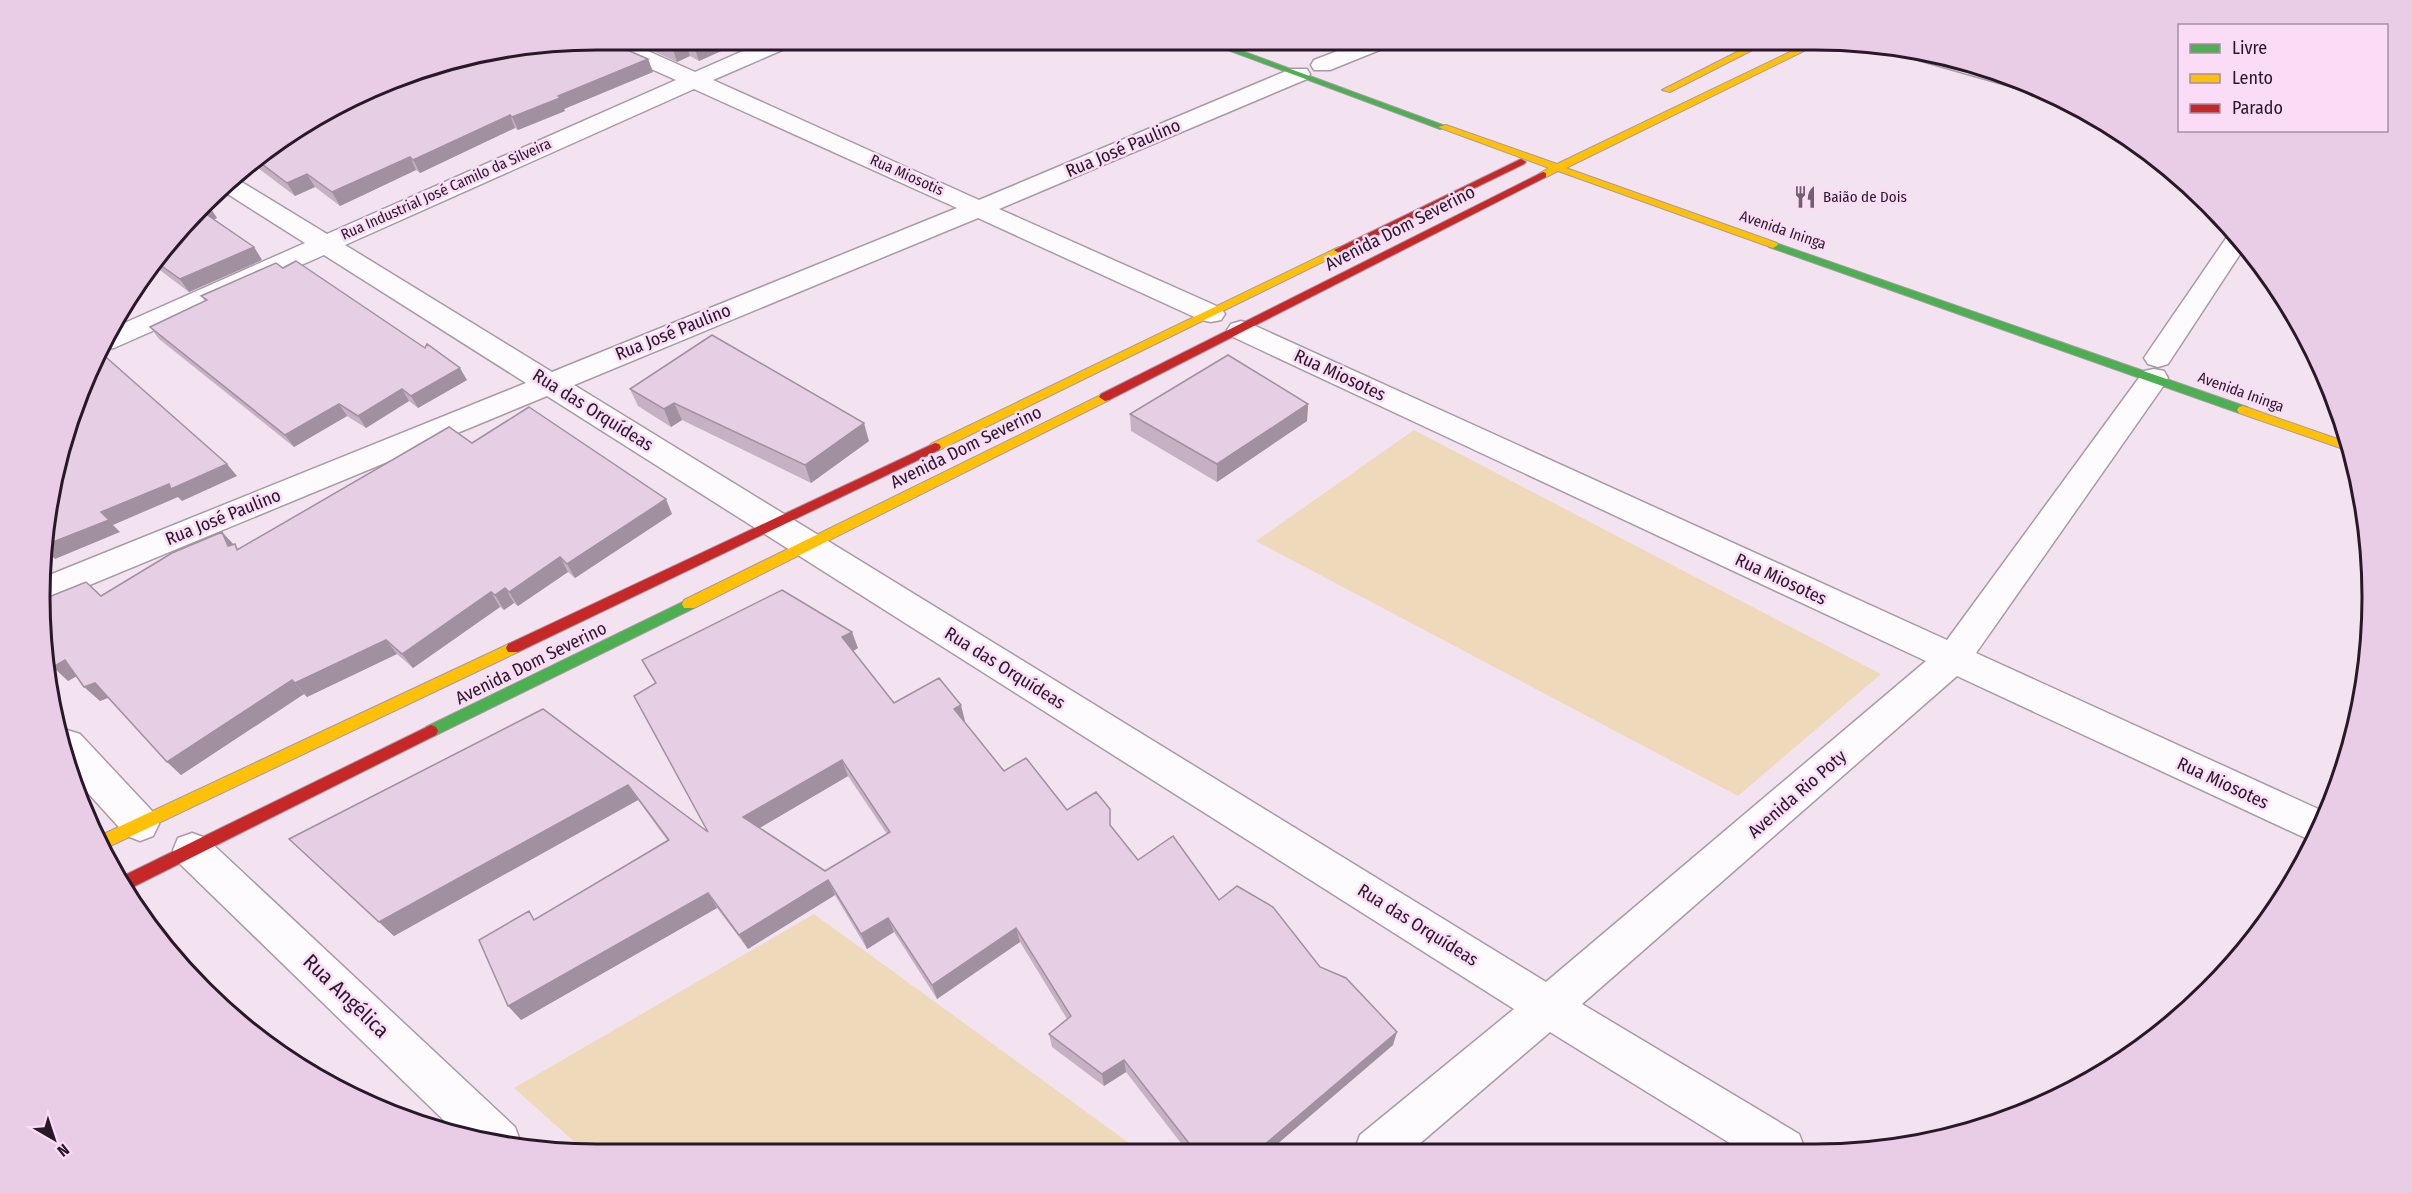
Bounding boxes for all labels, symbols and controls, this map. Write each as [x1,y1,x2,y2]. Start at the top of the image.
legend [2178,24,2388,132]
text: Livre [2232,37,2267,59]
text: Lento [2232,67,2273,89]
text: Parado [2232,97,2283,119]
street label: Rua José Paulino [1062,114,1184,182]
street label: Rua Industrial José Camilo da Silveira [338,134,554,244]
street label: Rua Miosotis [867,151,947,199]
street label: Avenida Dom Severino [1321,181,1479,275]
restaurant icon: Baião de Dois [1792,184,1818,210]
place label: Baião de Dois [1823,188,1907,206]
street label: Avenida Ininga [1737,207,1829,253]
street label: Rua José Paulino [612,299,734,365]
street label: Rua Miosotes [1291,344,1390,406]
street label: Rua das Orquídeas [529,364,658,456]
street label: Avenida Ininga [2196,368,2286,416]
street label: Avenida Dom Severino [887,401,1045,493]
street label: Rua José Paulino [162,484,284,550]
street label: Rua Miosotes [1732,548,1831,610]
street label: Avenida Dom Severino [452,617,610,709]
street label: Rua das Orquídeas [941,622,1070,714]
street label: Avenida Rio Poty [1743,745,1851,843]
street label: Rua Miosotes [2174,752,2273,814]
street label: Rua das Orquídeas [1354,879,1483,971]
street label: Rua Angélica [298,949,394,1043]
north arrow [24,1109,84,1169]
text: N [53,1140,73,1161]

